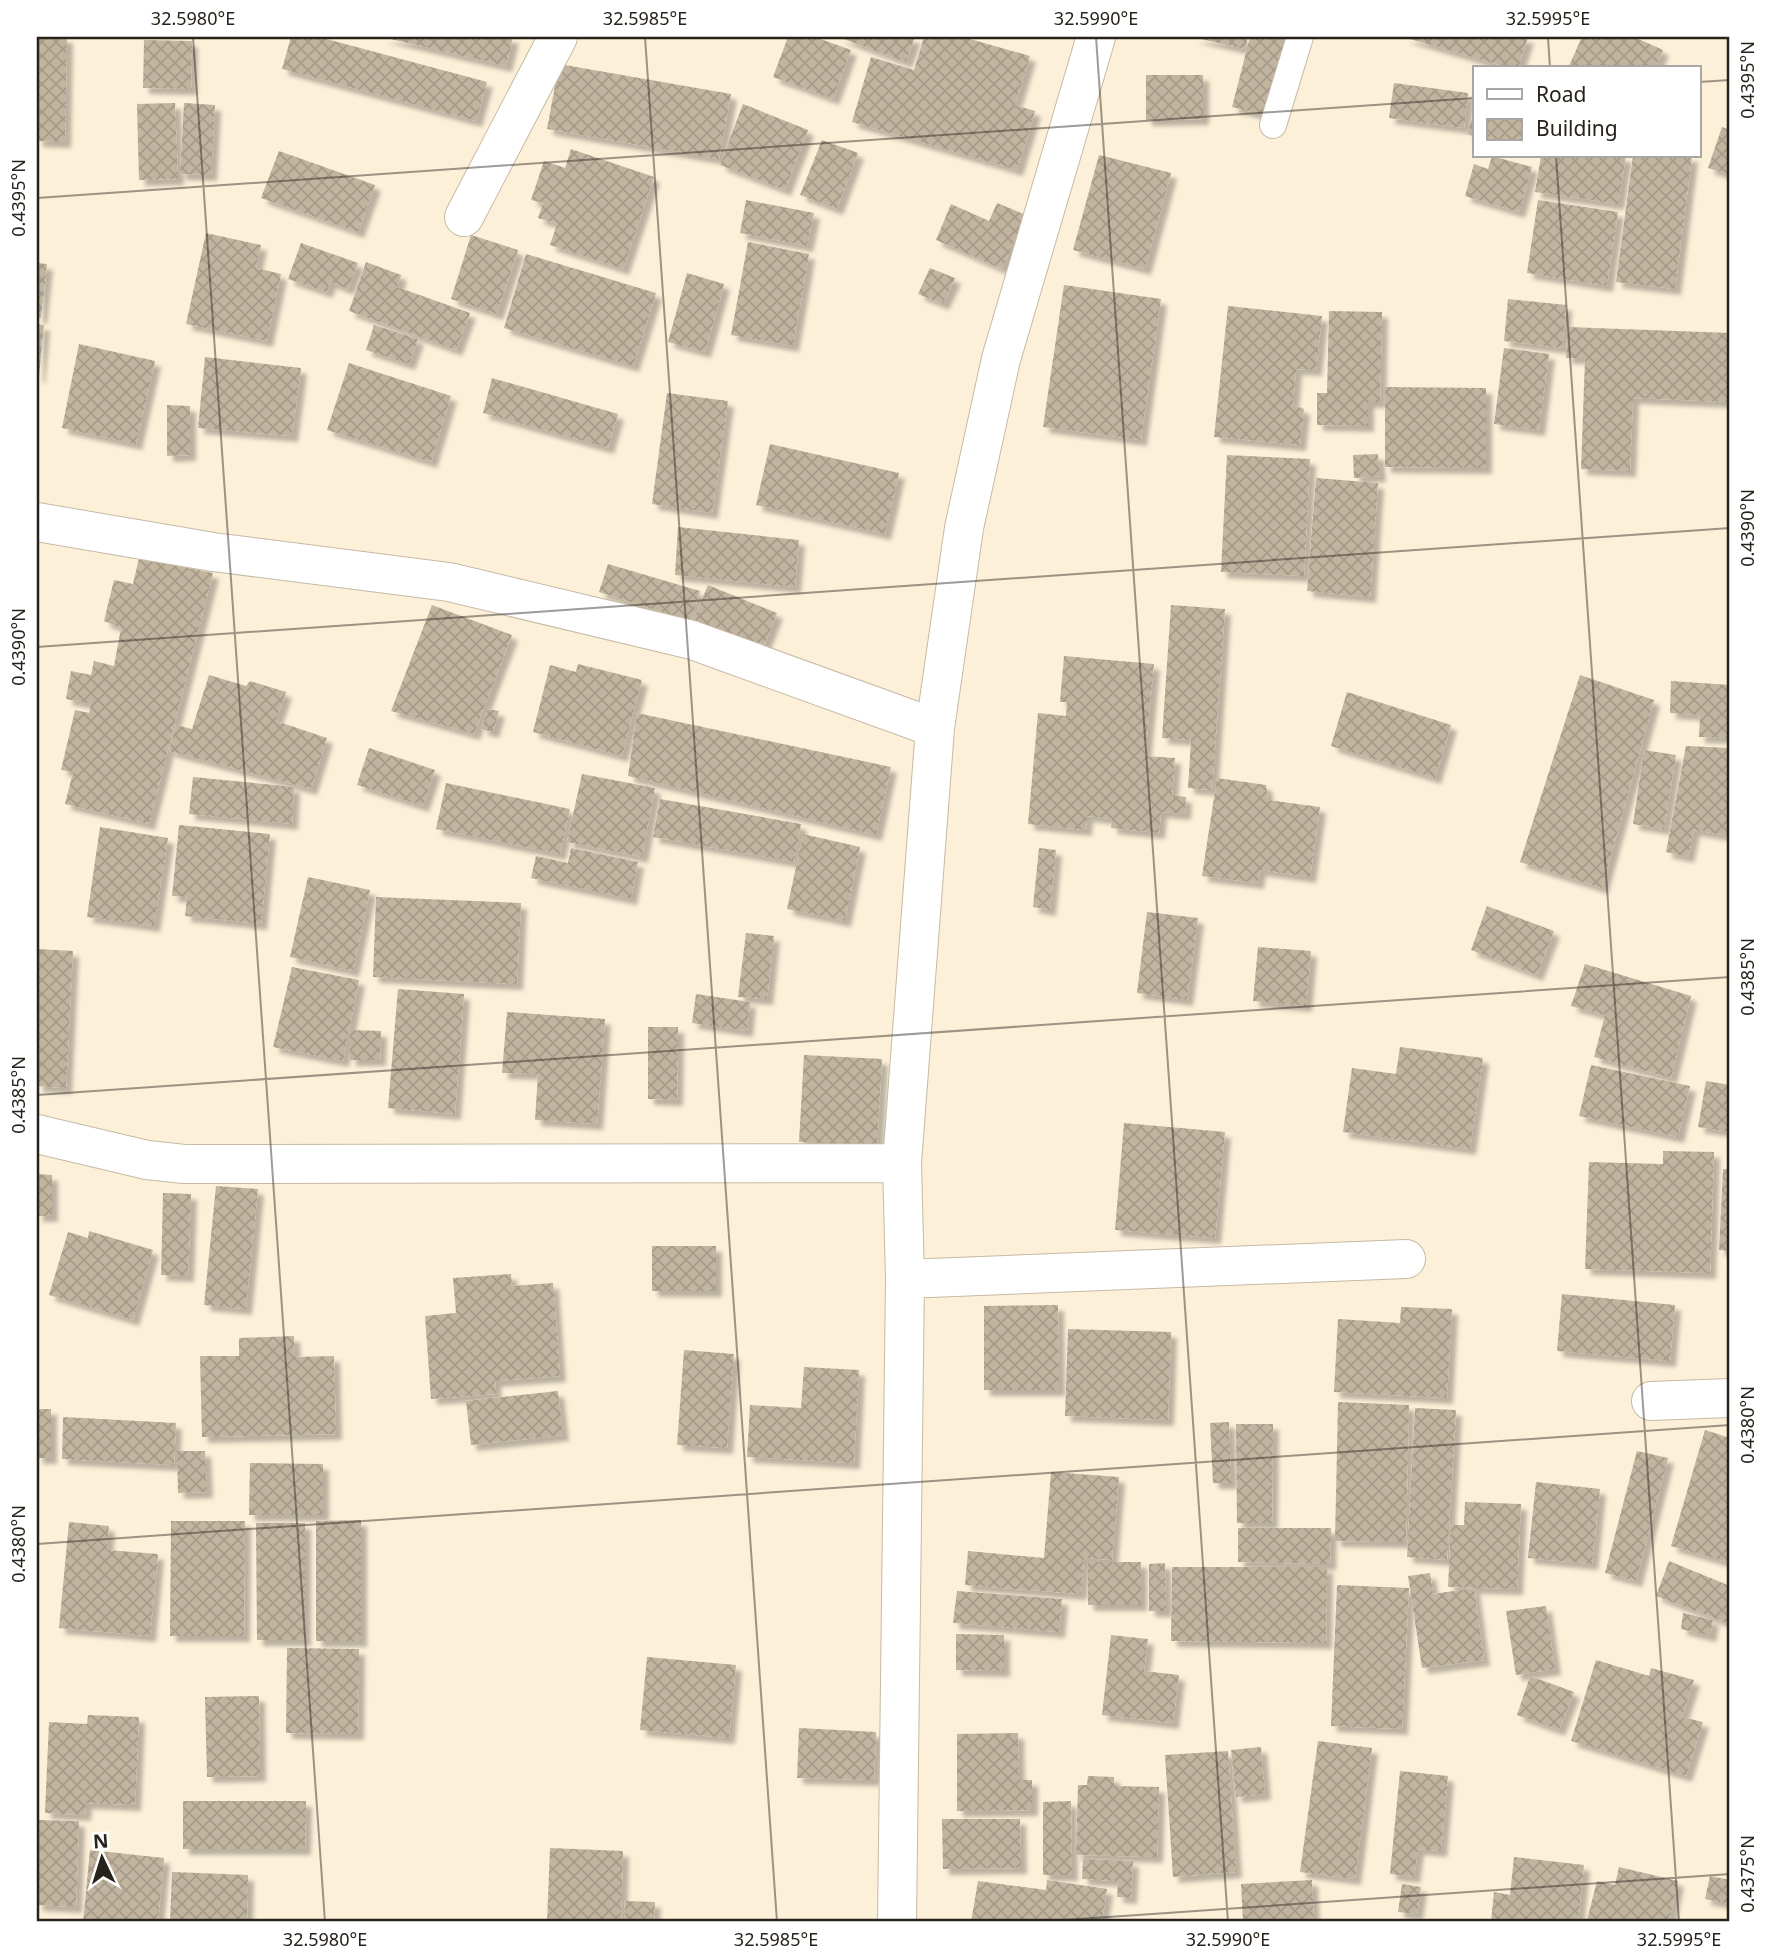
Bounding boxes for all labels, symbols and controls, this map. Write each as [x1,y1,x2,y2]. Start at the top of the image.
text: 32.5980°E [151,6,235,30]
text: 32.5985°E [603,6,687,30]
text: 32.5990°E [1054,6,1138,30]
text: 32.5995°E [1506,6,1590,30]
text: 0.4395°N [1735,41,1759,119]
legend [1473,66,1700,158]
text: Road [1536,80,1586,108]
text: Building [1536,114,1618,142]
text: 0.4395°N [6,159,30,237]
text: 0.4390°N [1735,489,1759,567]
text: 0.4390°N [6,608,30,686]
text: 0.4385°N [1735,938,1759,1016]
text: 0.4385°N [6,1056,30,1134]
text: 0.4380°N [1735,1386,1759,1464]
text: 0.4380°N [6,1505,30,1583]
north arrow [66,1822,136,1892]
text: N [92,1828,109,1855]
text: 0.4375°N [1735,1835,1759,1913]
text: 32.5980°E [283,1927,367,1951]
text: 32.5985°E [734,1927,818,1951]
text: 32.5990°E [1186,1927,1270,1951]
text: 32.5995°E [1637,1927,1721,1951]

